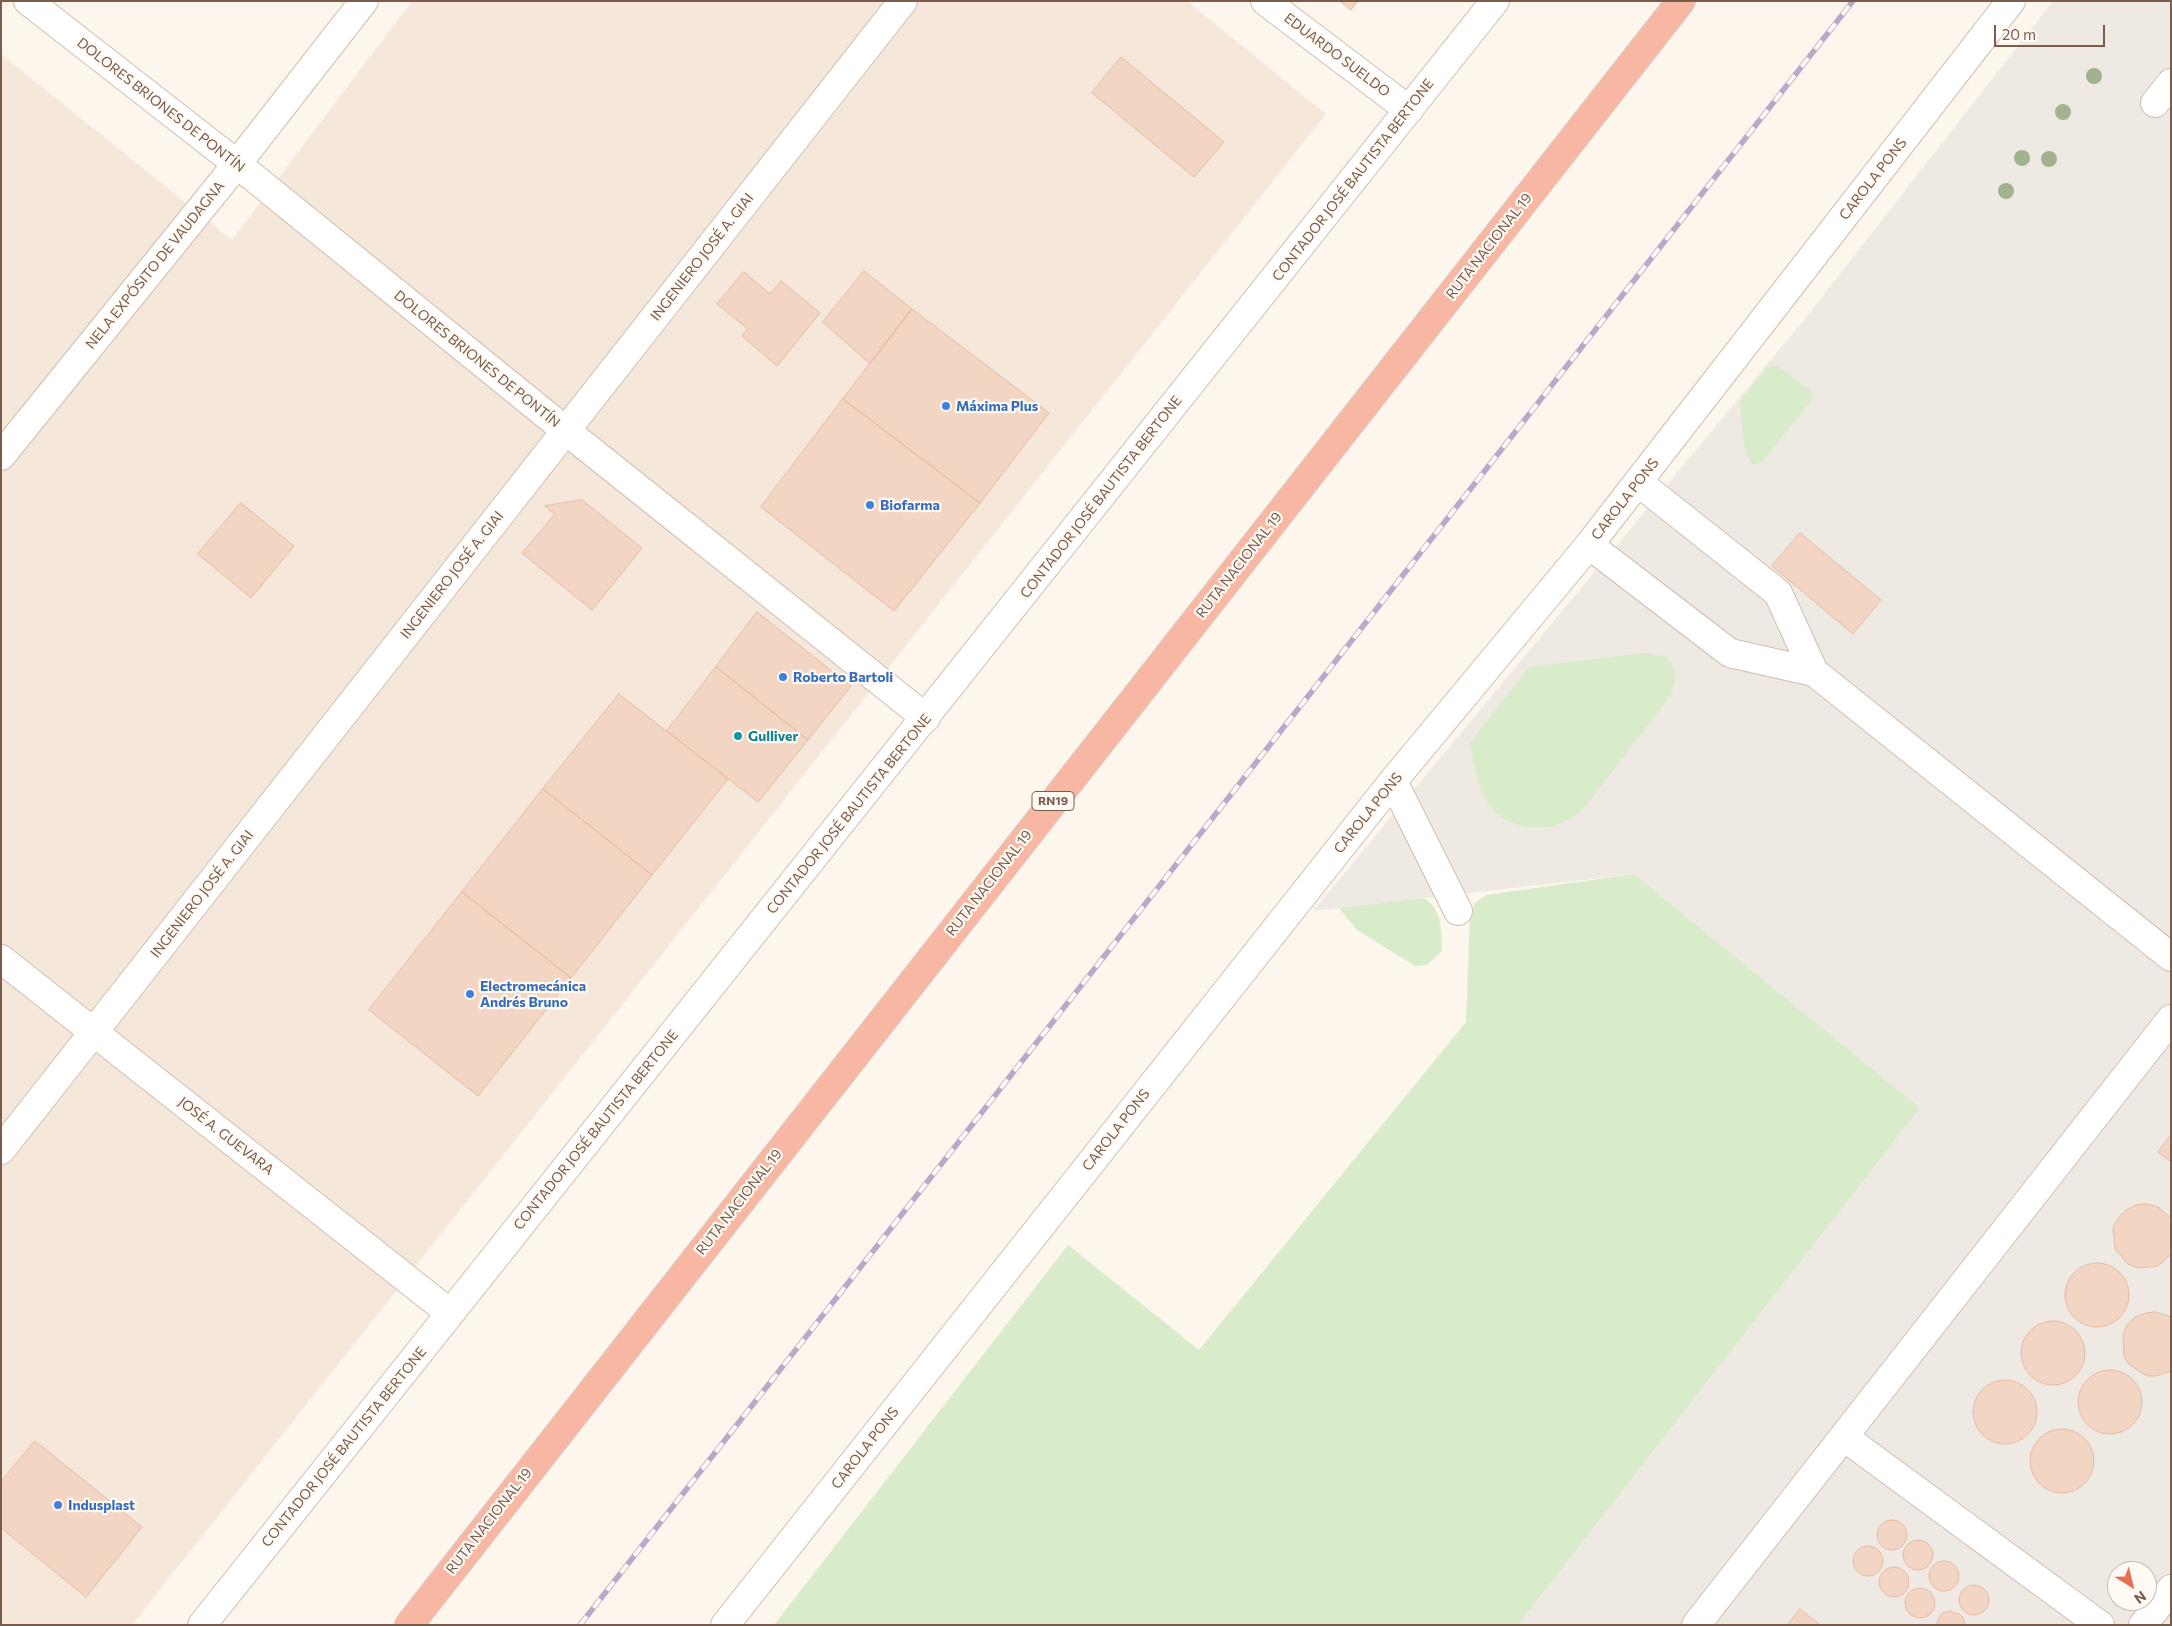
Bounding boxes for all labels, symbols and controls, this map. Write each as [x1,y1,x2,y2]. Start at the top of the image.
street label: EDUARDO SUELDO [1281,10,1393,100]
scale bar [1997,15,2108,47]
text: 20 m [2002,25,2036,43]
street label: DOLORES BRIONES DE PONTÍN [74,34,248,176]
street label: CONTADOR JOSÉ BAUTISTA BERTONE [1269,75,1437,285]
street label: CAROLA PONS [1836,135,1910,223]
street label: NELA EXPÓSITO DE VAUDAGNA [82,178,228,352]
street label: INGENIERO JOSÉ A. GIAI [647,190,757,324]
street label: RUTA NACIONAL 19 [1443,190,1535,302]
street label: DOLORES BRIONES DE PONTÍN [391,287,563,431]
street label: CONTADOR JOSÉ BAUTISTA BERTONE [1017,392,1185,602]
place label: Máxima Plus [956,398,1038,414]
marker: Máxima Plus [940,400,952,412]
street label: CAROLA PONS [1588,455,1662,543]
place label: Biofarma [880,497,940,513]
marker: Biofarma [864,499,876,511]
street label: INGENIERO JOSÉ A. GIAI [397,508,507,642]
street label: RUTA NACIONAL 19 [1193,509,1285,621]
place label: Roberto Bartoli [793,669,893,685]
marker: Roberto Bartoli [777,671,789,683]
street label: CONTADOR JOSÉ BAUTISTA BERTONE [763,711,935,917]
place label: Gulliver [748,728,798,744]
marker: Gulliver [732,730,744,742]
street label: CAROLA PONS [1330,769,1406,857]
road number: RN19 [1032,791,1074,810]
street label: INGENIERO JOSÉ A. GIAI [147,827,257,961]
street label: RUTA NACIONAL 19 [943,827,1035,939]
place label: Electromecánica Andrés Bruno [480,978,586,1010]
marker: Electromecánica Andrés Bruno [464,988,476,1000]
street label: CONTADOR JOSÉ BAUTISTA BERTONE [510,1027,682,1233]
street label: CAROLA PONS [1079,1086,1153,1174]
street label: JOSÉ A. GUEVARA [175,1094,277,1178]
street label: RUTA NACIONAL 19 [693,1146,785,1258]
street label: CONTADOR JOSÉ BAUTISTA BERTONE [258,1344,430,1550]
street label: CAROLA PONS [828,1404,902,1492]
street label: RUTA NACIONAL 19 [443,1465,535,1577]
place label: Indusplast [68,1497,135,1513]
marker: Indusplast [52,1499,64,1511]
north arrow [2107,1561,2157,1611]
text: N [2131,1588,2150,1608]

